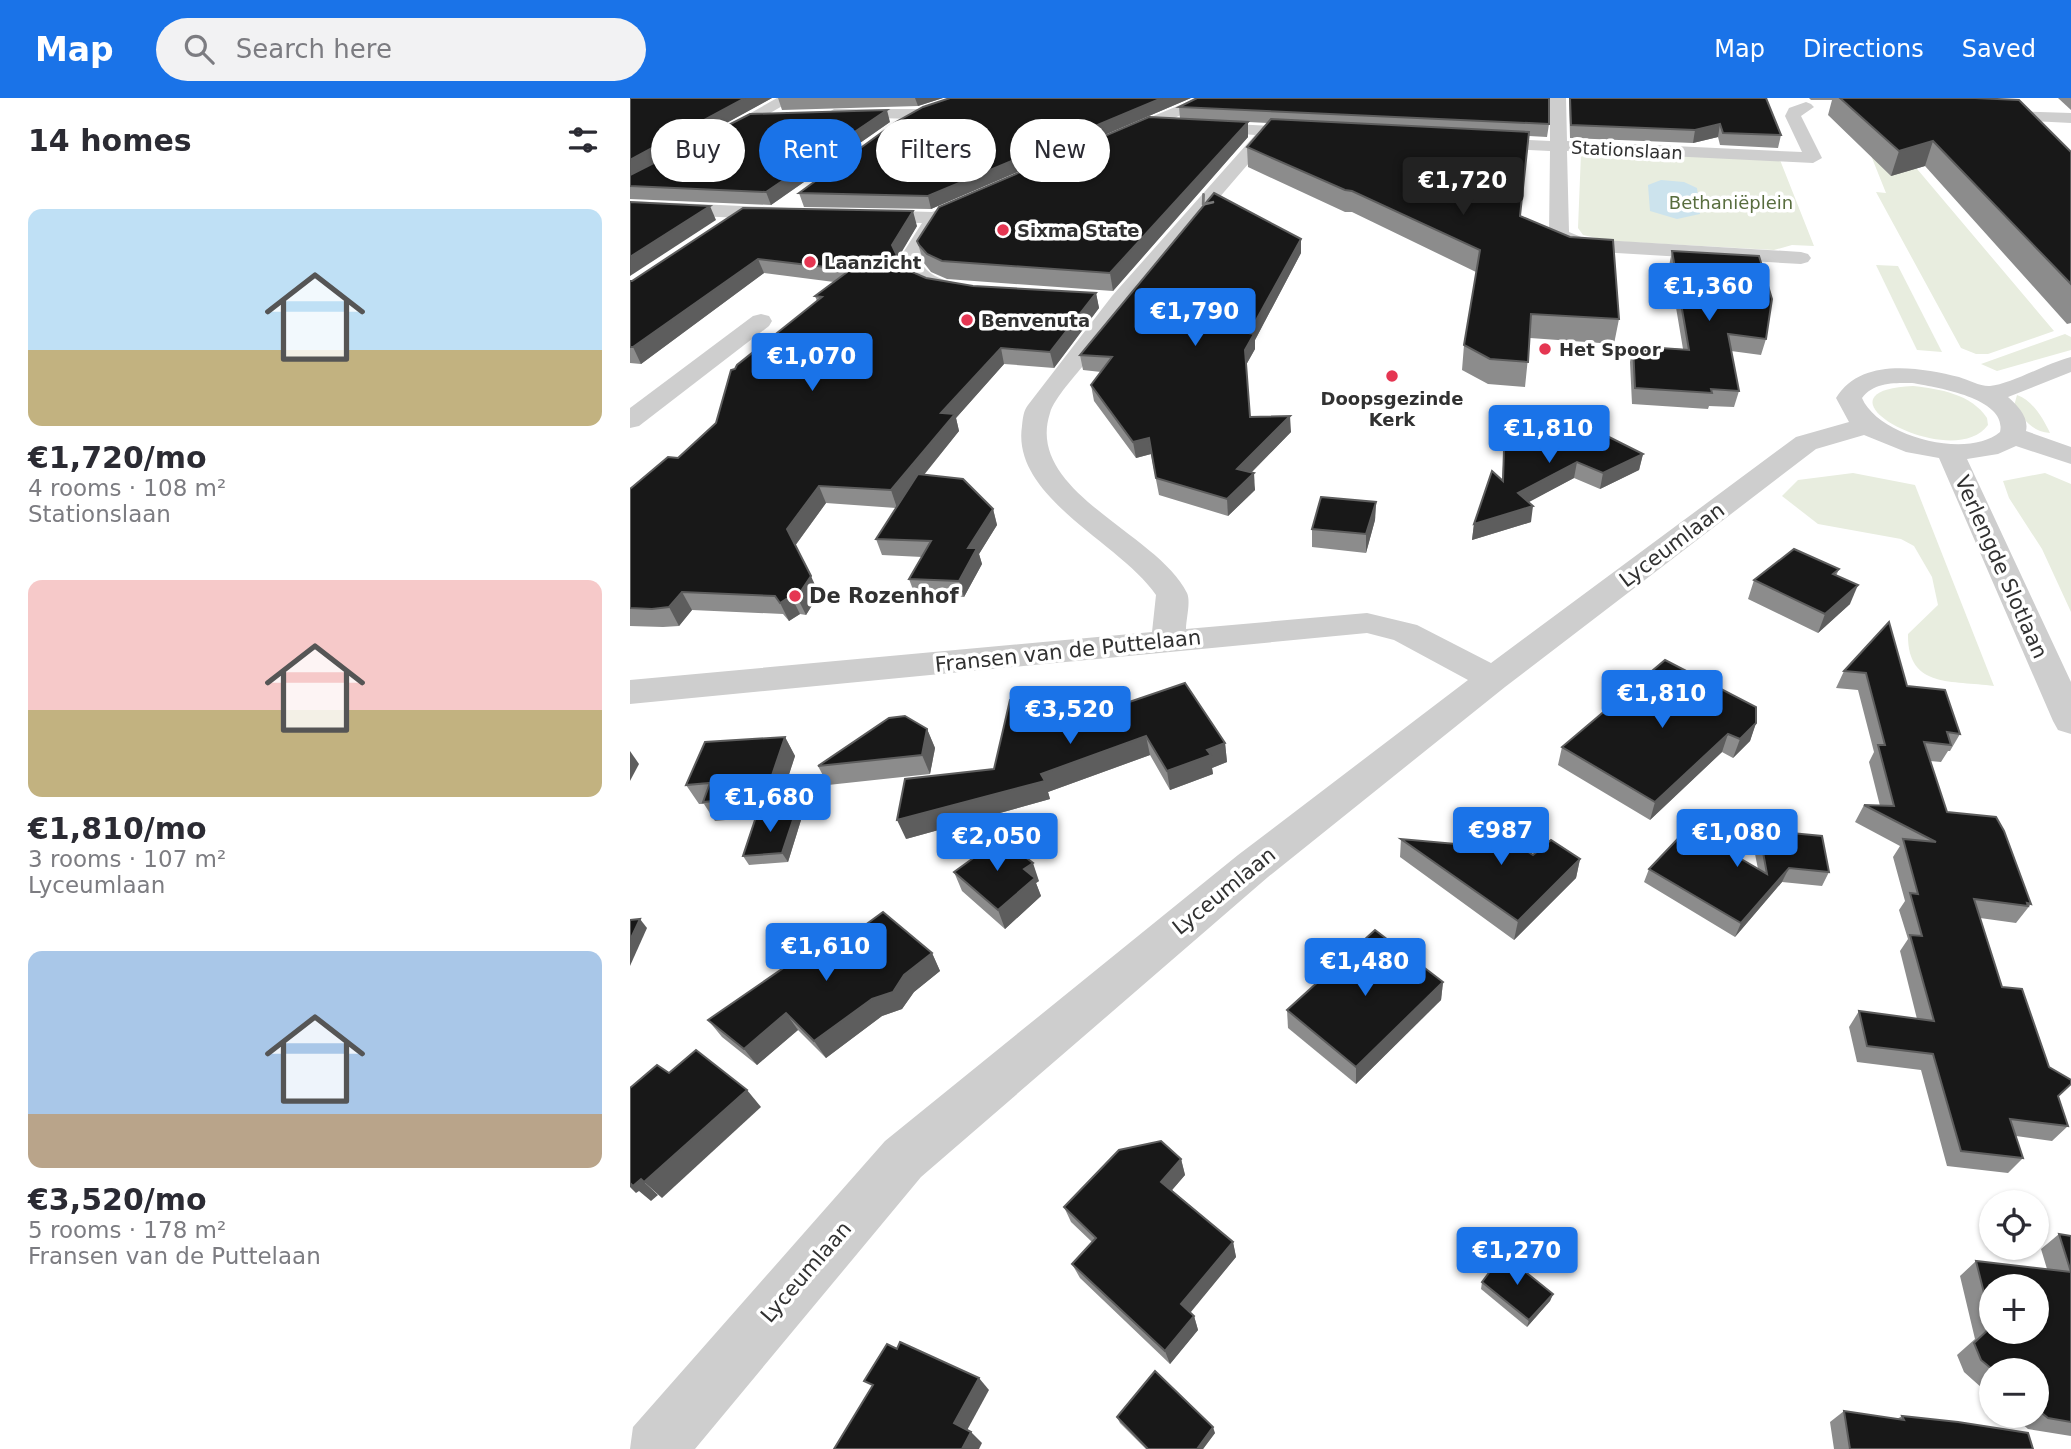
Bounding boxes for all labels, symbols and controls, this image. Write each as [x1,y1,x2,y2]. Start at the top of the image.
search box [156,18,646,81]
text: Map [35,30,114,69]
icon: search [180,30,218,68]
text: Search here [236,34,392,64]
text: Map [1714,35,1765,63]
text: Directions [1803,35,1924,63]
text: Saved [1962,35,2036,63]
chip: Buy [651,119,745,182]
chip: Rent [759,119,862,182]
chip: Filters [876,119,996,182]
chip: New [1010,119,1110,182]
icon: filters [564,121,602,159]
text: 14 homes [28,123,192,158]
street label: Stationslaan [1571,137,1683,163]
pin: €1,720 [1406,158,1520,217]
text: €1,720 [1419,167,1507,193]
one-way arrow [1202,192,1214,205]
park label: Bethaniëplein [1669,192,1793,213]
place label: Sixma State [1017,220,1139,241]
marker: Sixma State [995,222,1011,238]
place label: Laanzicht [824,252,922,273]
icon: home [252,254,378,380]
marker: Laanzicht [802,254,818,270]
pin: €1,360 [1652,264,1766,323]
text: €1,360 [1665,273,1753,299]
pin: €1,790 [1138,288,1252,348]
text: €1,790 [1151,298,1239,324]
place label: Benvenuta [981,310,1090,331]
marker: Benvenuta [959,312,975,328]
pin: €1,070 [755,334,869,393]
place label: Het Spoor [1559,339,1661,360]
marker: Het Spoor [1537,341,1553,357]
text: €1,070 [768,343,856,369]
marker: Doopsgezinde Kerk [1384,368,1400,384]
place label: Doopsgezinde Kerk [1321,388,1463,430]
pin: €1,810 [1492,406,1606,465]
text: €1,810 [1505,415,1593,441]
text: €1,720/mo [28,440,207,475]
street label: Verlengde Slotlaan [1950,472,2052,662]
text: 4 rooms · 108 m² [28,475,226,501]
street label: Lyceumlaan [1615,498,1729,592]
text: Stationslaan [28,501,171,527]
place label: De Rozenhof [809,584,959,608]
marker: De Rozenhof [787,588,803,604]
icon: home [252,625,378,751]
street label: Fransen van de Puttelaan [934,625,1202,677]
pin: €1,810 [1605,670,1719,730]
text: €1,810 [1618,680,1706,706]
pin: €3,520 [1013,686,1127,746]
text: €3,520 [1026,696,1114,722]
pin: €1,680 [713,774,827,834]
text: €1,680 [726,784,814,810]
pin: €987 [1460,808,1542,867]
pin: €1,080 [1680,810,1794,869]
text: €1,810/mo [28,811,207,846]
pin: €2,050 [940,814,1054,873]
text: €987 [1469,817,1533,843]
text: €1,080 [1693,819,1781,845]
text: €2,050 [953,823,1041,849]
street label: Lyceumlaan [1168,842,1280,940]
text: 3 rooms · 107 m² [28,846,226,872]
text: Lyceumlaan [28,872,165,898]
pin: €1,610 [769,924,883,983]
text: €1,610 [782,933,870,959]
pin: €1,480 [1308,939,1422,998]
text: €1,480 [1321,948,1409,974]
icon: home [252,996,378,1122]
text: €3,520/mo [28,1182,207,1217]
map controls [1979,1190,2049,1428]
button: locate [1979,1190,2049,1260]
text: 5 rooms · 178 m² [28,1217,226,1243]
street label: Lyceumlaan [756,1217,856,1327]
pin: €1,270 [1460,1228,1574,1287]
text: €1,270 [1473,1237,1561,1263]
text: Fransen van de Puttelaan [28,1243,321,1269]
button: + [1979,1274,2049,1344]
button: − [1979,1358,2049,1428]

